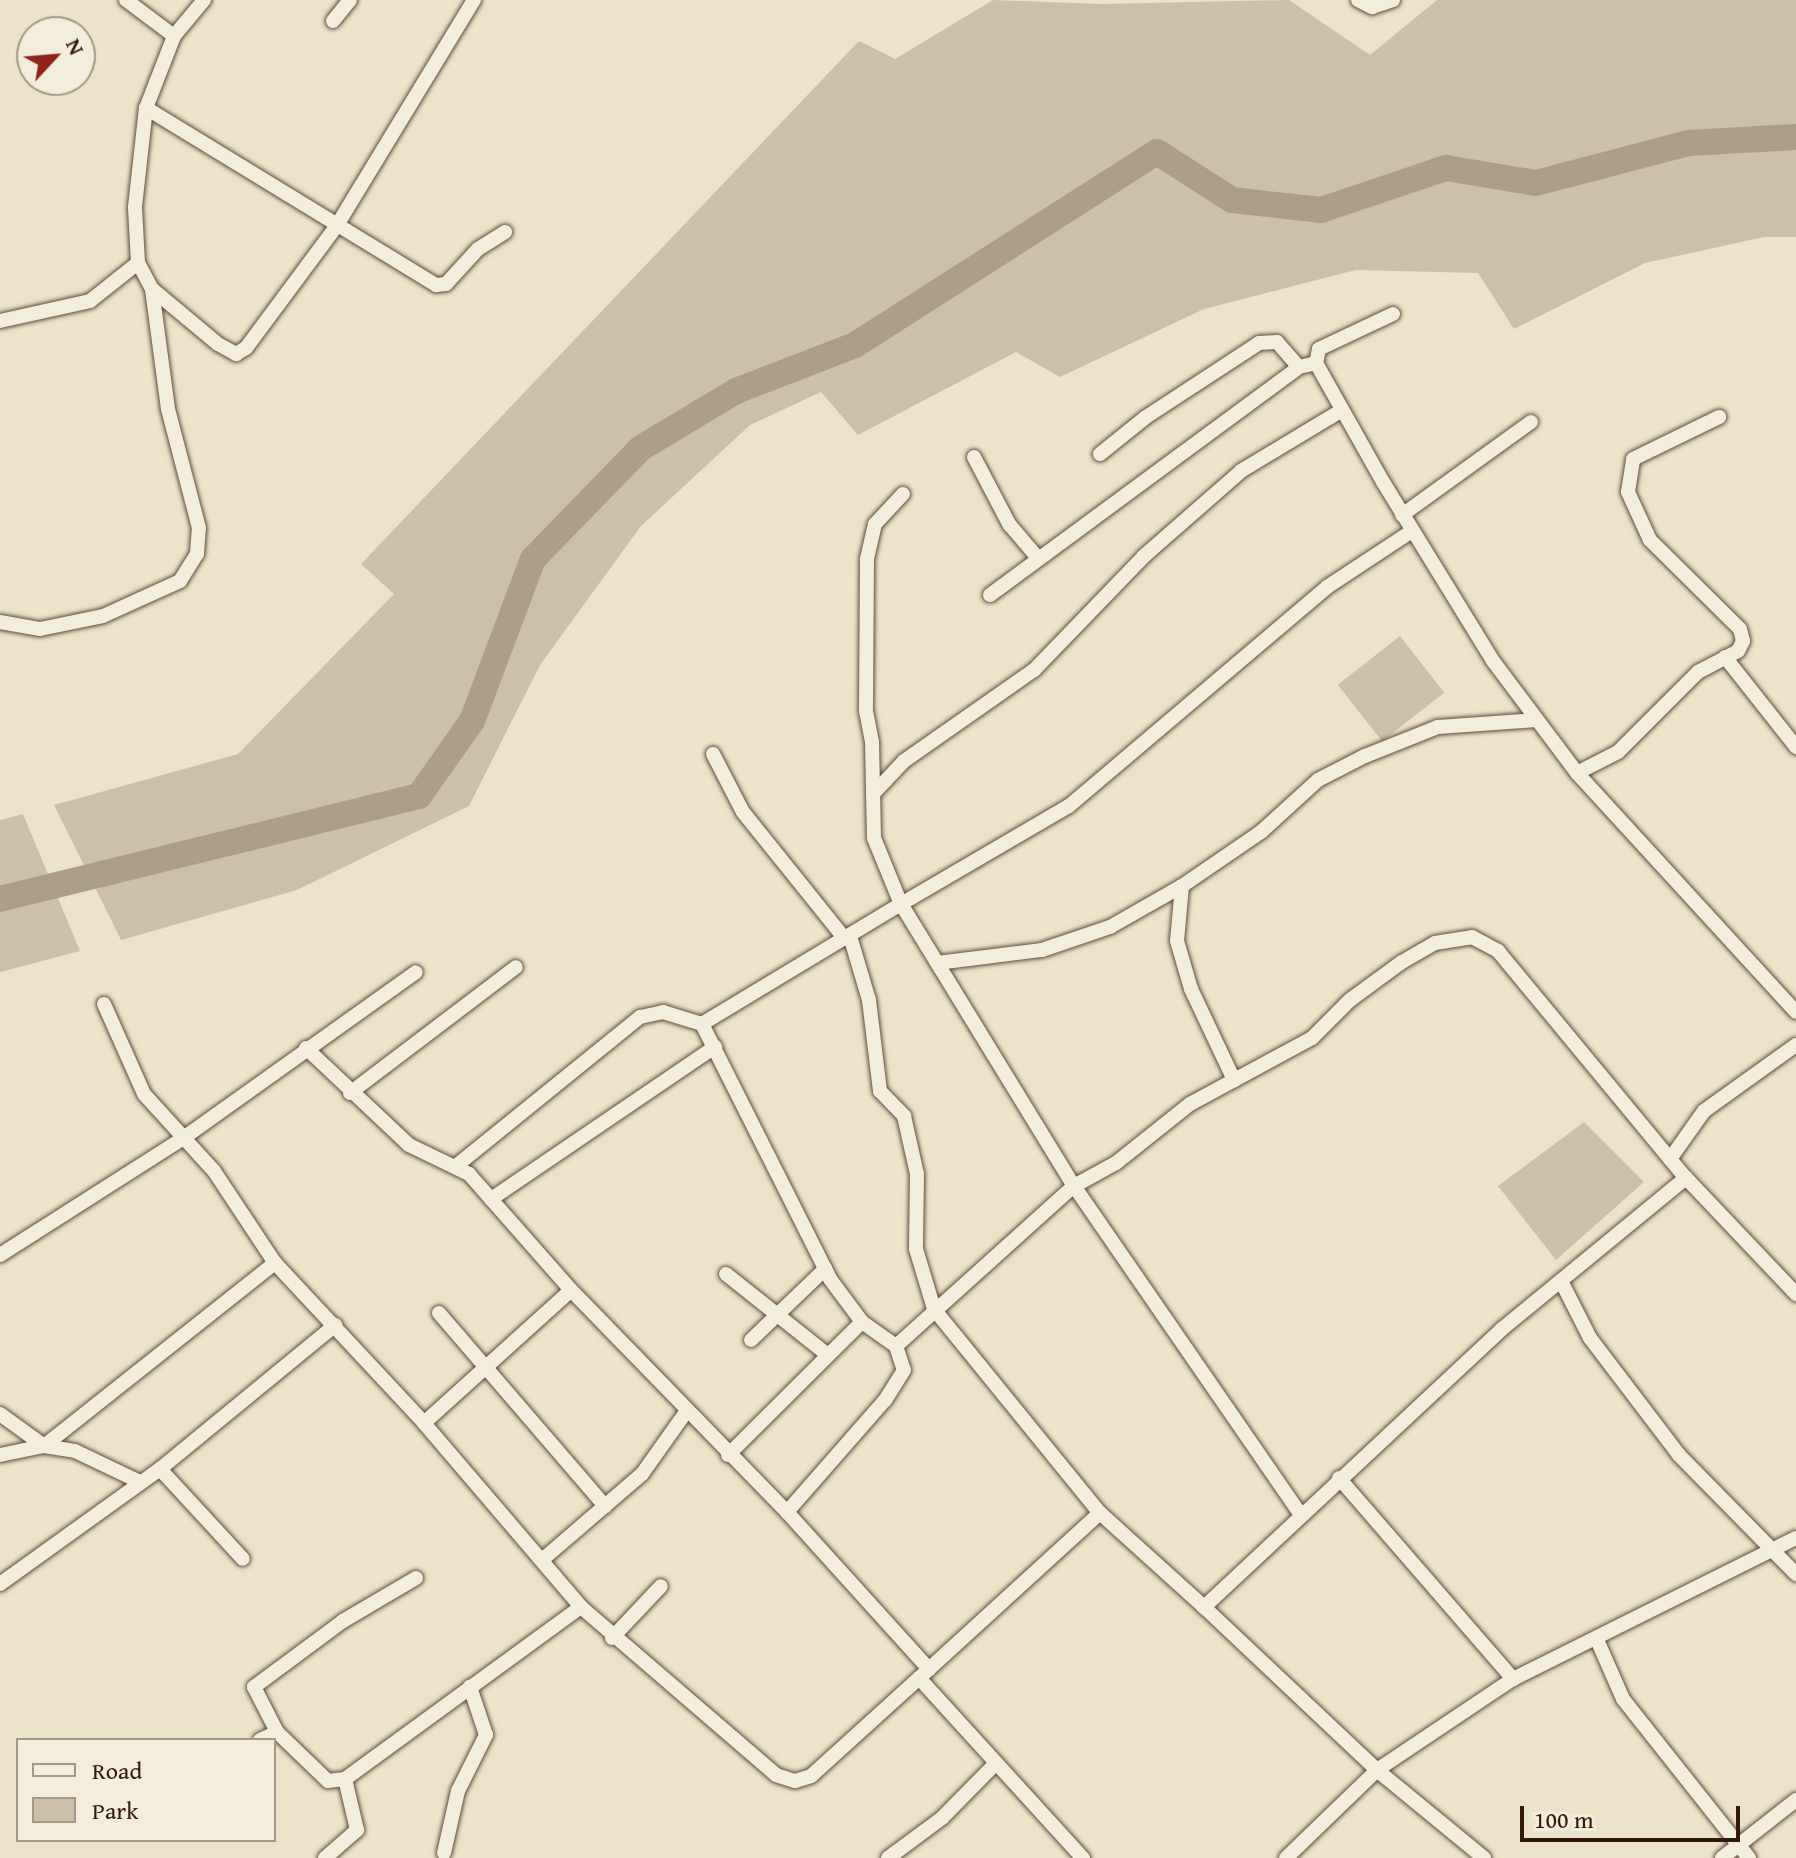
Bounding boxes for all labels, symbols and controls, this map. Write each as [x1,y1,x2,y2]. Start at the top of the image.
north arrow [16,16,96,96]
text: N [58,33,93,60]
legend [16,1738,276,1842]
text: Road [92,1753,142,1788]
scale bar [1524,1790,1744,1840]
text: Park [92,1793,138,1828]
text: 100 m [1534,1802,1594,1837]

